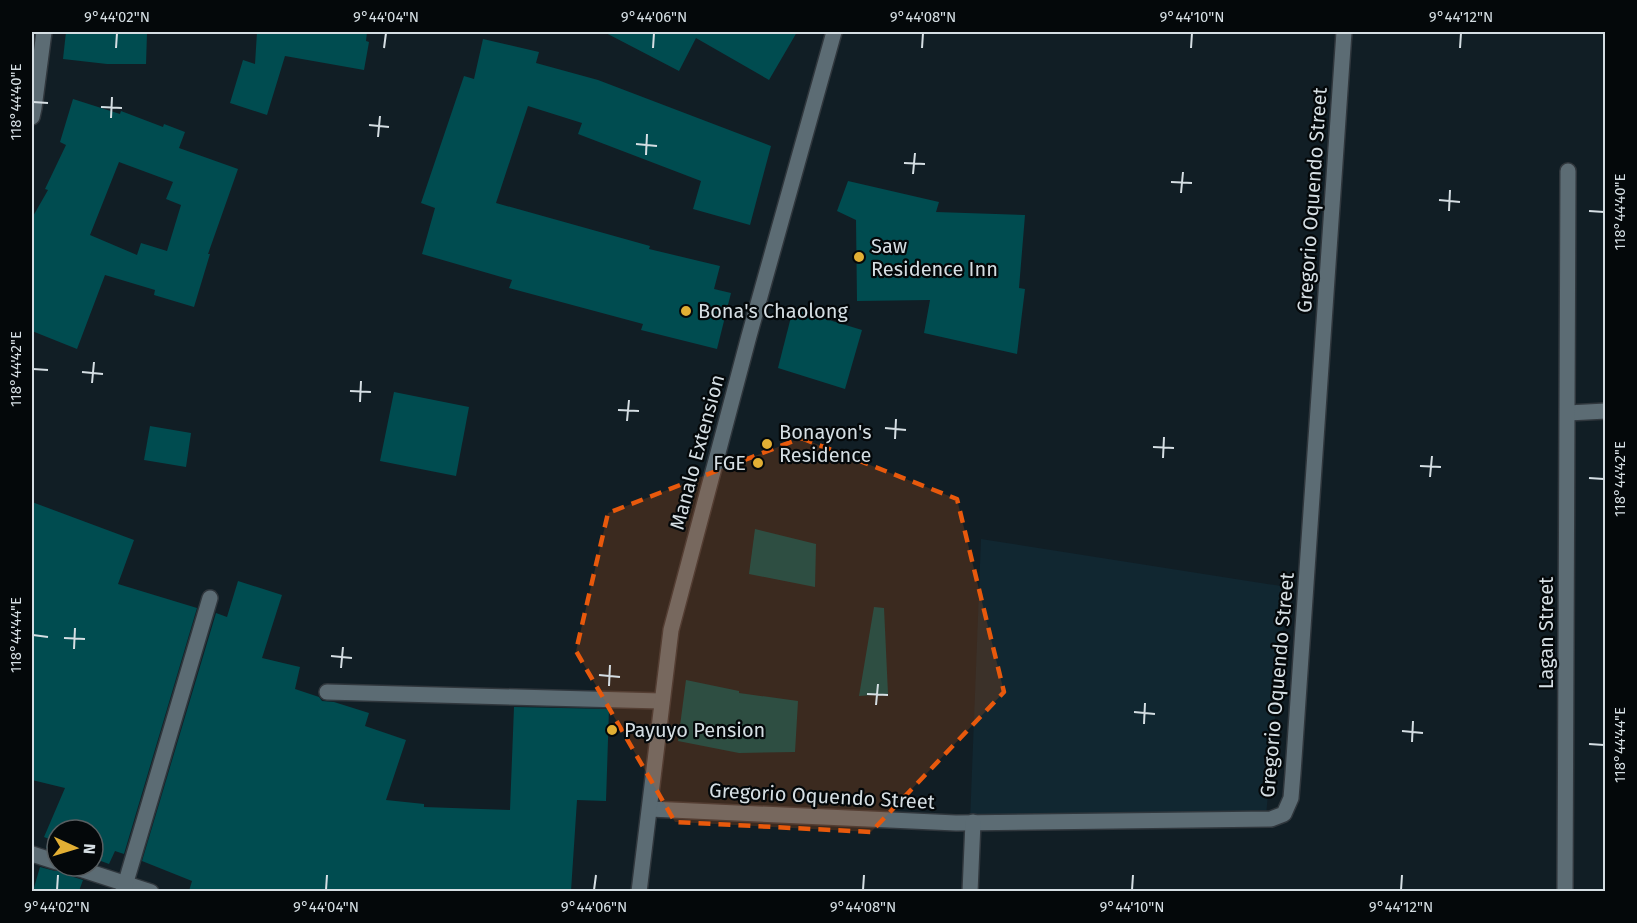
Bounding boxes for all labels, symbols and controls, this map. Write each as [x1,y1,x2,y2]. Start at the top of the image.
text: 9°44'02"N [84,8,150,26]
text: 9°44'04"N [353,8,419,26]
text: 9°44'06"N [621,8,687,26]
text: 9°44'08"N [890,8,956,26]
text: 9°44'10"N [1159,8,1225,26]
text: 9°44'12"N [1429,8,1493,26]
text: 118°44'40"E [7,64,25,141]
street label: Gregorio Oquendo Street [1292,86,1332,314]
text: 118°44'40"E [1611,174,1629,251]
place label: Saw Residence Inn [871,234,998,281]
marker: Saw Residence Inn [852,250,866,264]
place label: Bona's Chaolong [698,299,848,323]
marker: Bona's Chaolong [679,304,693,318]
text: 118°44'42"E [7,331,25,407]
street label: Manalo Extension [665,372,729,532]
place label: Bonayon's Residence [779,420,872,467]
marker: Bonayon's Residence [760,437,774,451]
text: 118°44'42"E [1611,441,1629,517]
place label: FGE [713,451,746,475]
marker: FGE [751,456,765,470]
street label: Gregorio Oquendo Street [1255,571,1299,799]
street label: Lagan Street [1534,576,1558,689]
text: 118°44'44"E [7,597,25,673]
text: 118°44'44"E [1611,707,1629,783]
place label: Payuyo Pension [624,718,765,742]
marker: Payuyo Pension [605,723,619,737]
street label: Gregorio Oquendo Street [709,778,936,814]
north arrow [45,818,105,878]
text: N [80,843,99,855]
text: 9°44'02"N [24,898,90,916]
text: 9°44'04"N [293,898,359,916]
text: 9°44'06"N [561,898,627,916]
text: 9°44'08"N [830,898,896,916]
text: 9°44'10"N [1099,898,1165,916]
text: 9°44'12"N [1369,898,1433,916]

